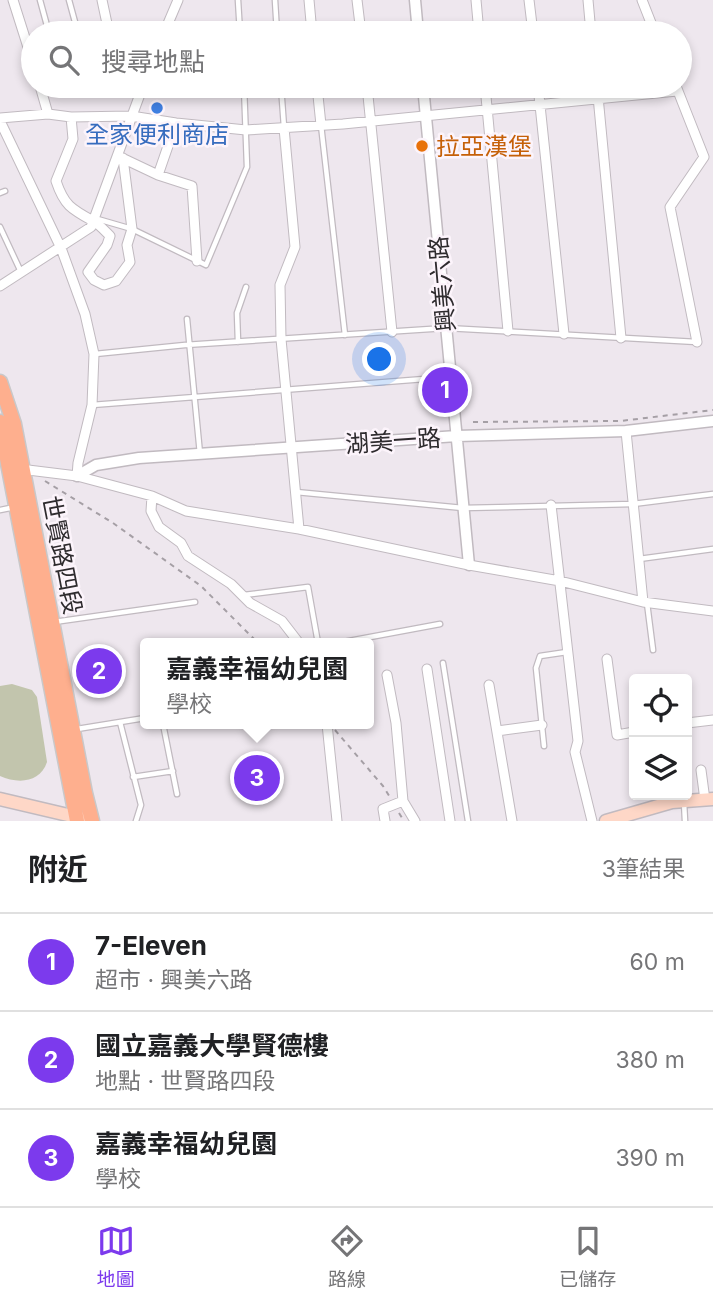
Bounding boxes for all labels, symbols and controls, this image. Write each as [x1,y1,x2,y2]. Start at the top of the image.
search box [21,21,692,98]
icon: search [45,41,83,79]
text: 搜尋地點 [101,46,205,77]
marker: 全家便利商店 [149,100,165,116]
place label: 全家便利商店 [85,120,229,149]
place label: 拉亞漢堡 [436,132,532,161]
marker: 拉亞漢堡 [414,138,430,154]
street label: 興美六路 [423,235,461,333]
your location [362,342,396,376]
pin: 1 [422,364,468,416]
street label: 湖美一路 [344,423,442,459]
street label: 世賢路四段 [36,493,88,617]
popup [140,638,374,729]
pin: 2 [76,645,122,697]
text: 嘉義幸福幼兒園 [166,653,348,684]
map controls [629,674,692,800]
button: locate [629,674,692,737]
text: 學校 [166,690,212,718]
button: layers [629,737,692,800]
pin: 3 [234,752,280,804]
text: 附近 [28,851,88,887]
text: 3筆結果 [602,855,685,883]
text: 7-Eleven [95,930,207,961]
text: 1 [46,948,56,976]
text: 60 m [630,948,685,976]
text: 超市 · 興美六路 [95,966,253,994]
text: 國立嘉義大學賢德樓 [95,1030,329,1061]
text: 2 [44,1046,58,1074]
text: 380 m [615,1046,685,1074]
text: 地點 · 世賢路四段 [95,1067,276,1095]
text: 嘉義幸福幼兒園 [95,1128,277,1159]
text: 3 [44,1144,58,1172]
text: 390 m [615,1144,685,1172]
text: 學校 [95,1165,141,1193]
tab: 地圖 [97,1222,135,1291]
tab: 路線 [328,1222,366,1291]
tab: 已儲存 [559,1222,616,1291]

